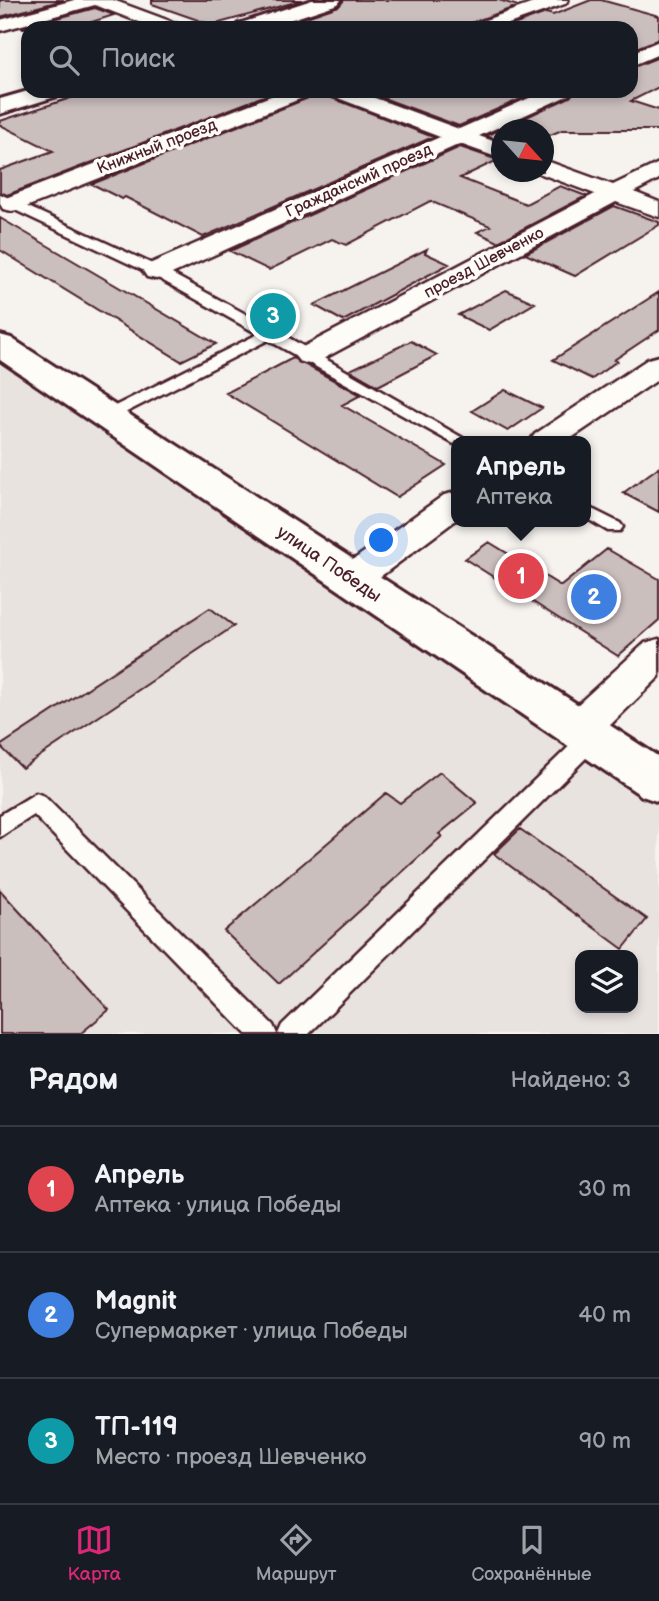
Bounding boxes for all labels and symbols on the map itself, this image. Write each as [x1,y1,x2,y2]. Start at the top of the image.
street label: Книжный проезд [95,115,220,179]
north arrow [491,119,554,182]
street label: Гражданский проезд [283,140,435,222]
street label: проезд Шевченко [421,223,547,303]
pin: 3 [250,290,296,342]
street label: улица Победы [273,521,385,607]
your location [364,523,398,557]
pin: 1 [498,550,544,602]
pin: 2 [571,571,617,623]

